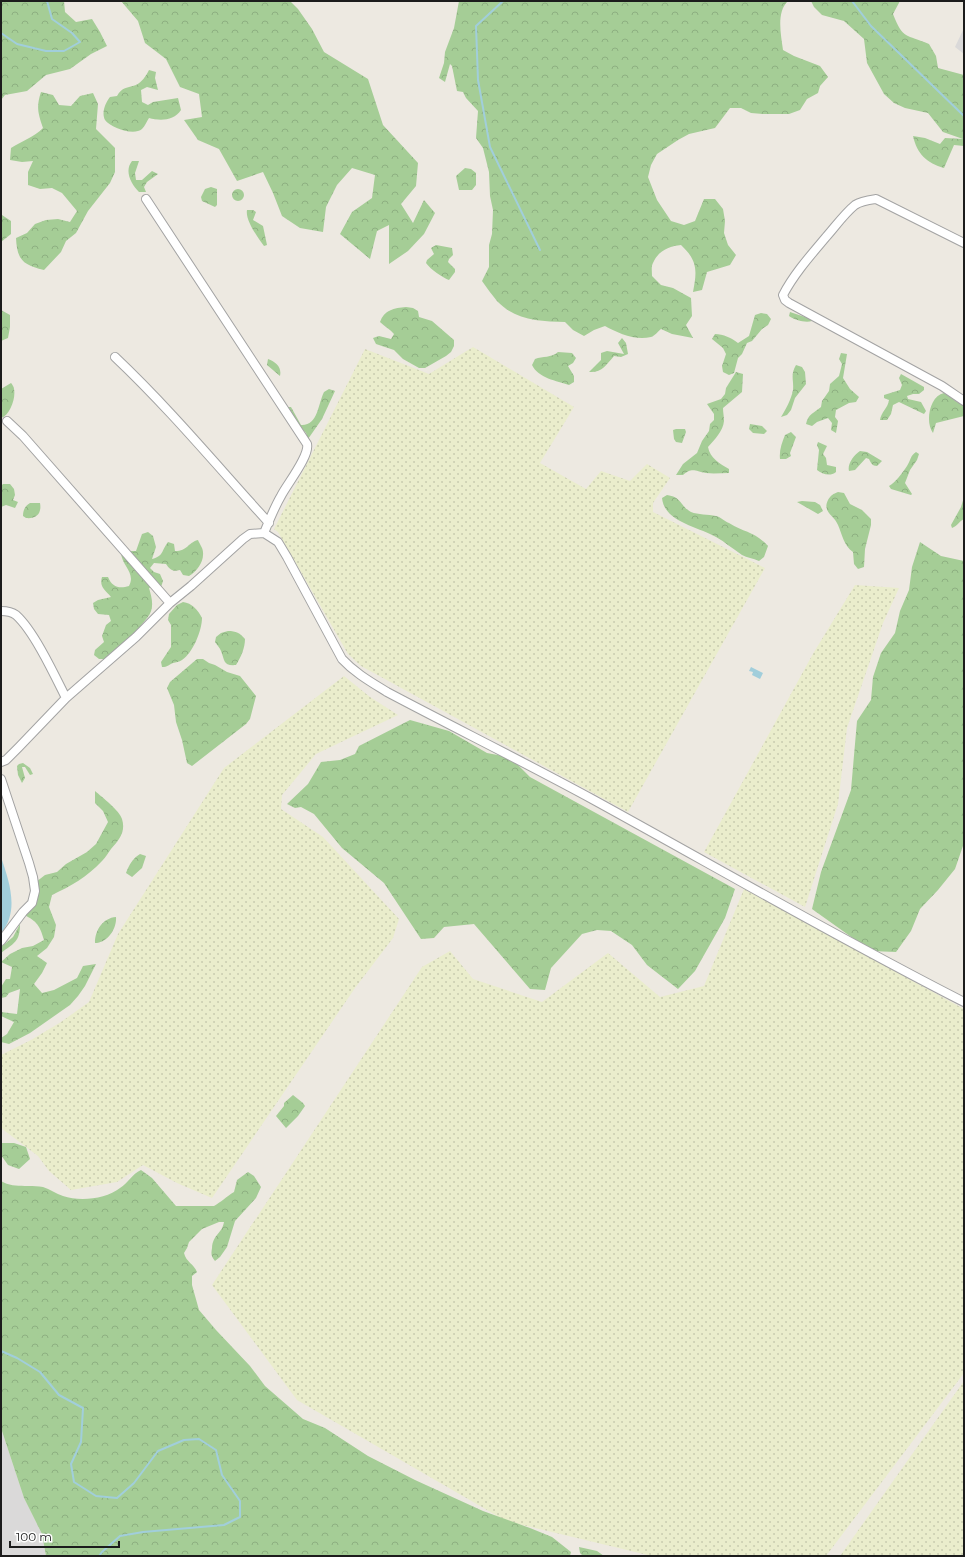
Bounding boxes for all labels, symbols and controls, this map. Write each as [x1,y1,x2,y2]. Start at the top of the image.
scale bar [10,1523,119,1549]
text: 100 m [16,1529,52,1544]

